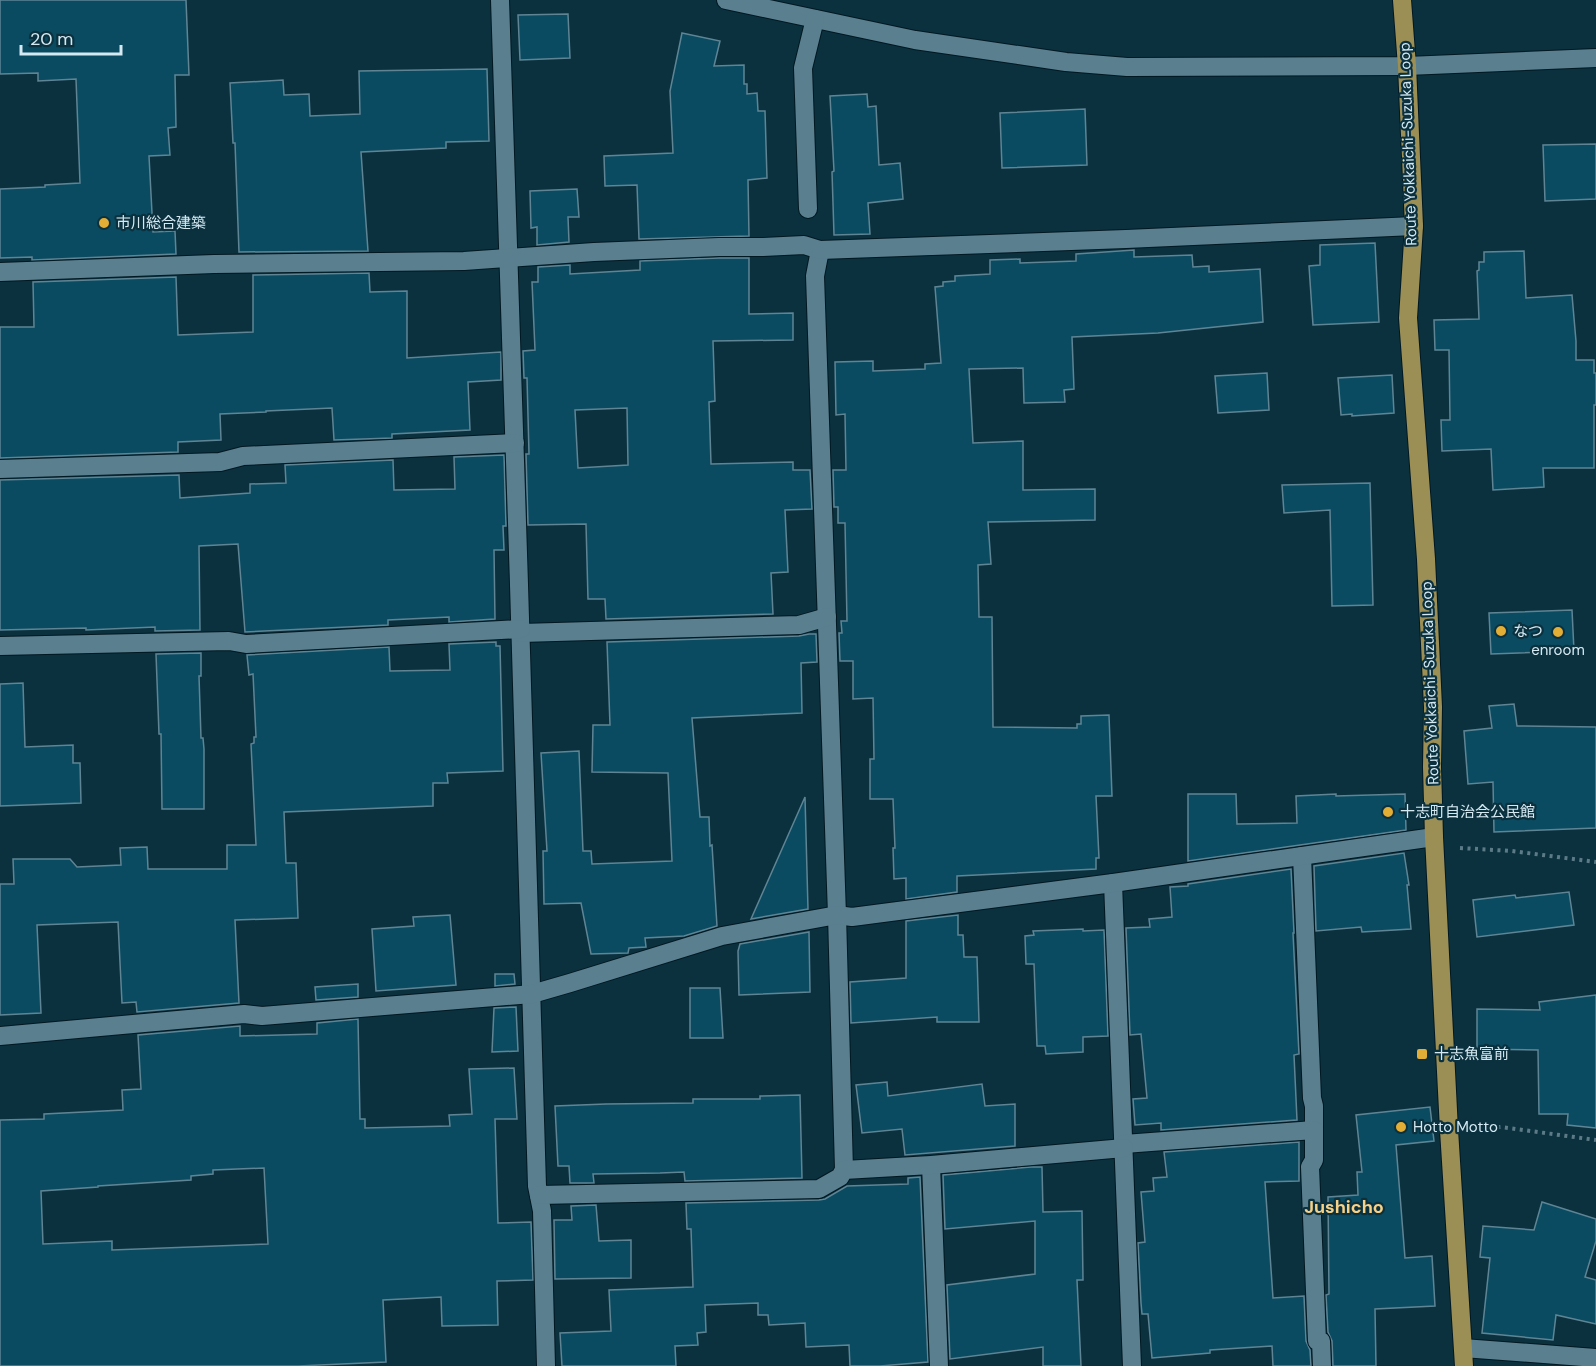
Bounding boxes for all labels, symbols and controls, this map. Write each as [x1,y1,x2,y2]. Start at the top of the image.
scale bar [21,18,122,56]
text: 20 m [30,27,73,51]
street label: Route Yokkaichi-Suzuka Loop [1394,42,1422,246]
place label: 市川総合建築 [116,213,206,233]
marker: 市川総合建築 [97,216,111,230]
street label: Route Yokkaichi-Suzuka Loop [1416,581,1444,785]
place label: なつ [1513,621,1543,641]
marker: なつ [1494,624,1508,638]
marker: enroom [1551,625,1565,639]
place label: enroom [1531,640,1585,660]
place label: 十志町自治会公民館 [1400,802,1535,822]
marker: 十志町自治会公民館 [1381,805,1395,819]
place label: 十志魚富前 [1434,1044,1509,1064]
marker: 十志魚富前 [1415,1047,1429,1061]
place label: Hotto Motto [1413,1117,1498,1137]
marker: Hotto Motto [1394,1120,1408,1134]
district label: Jushicho [1304,1195,1384,1219]

